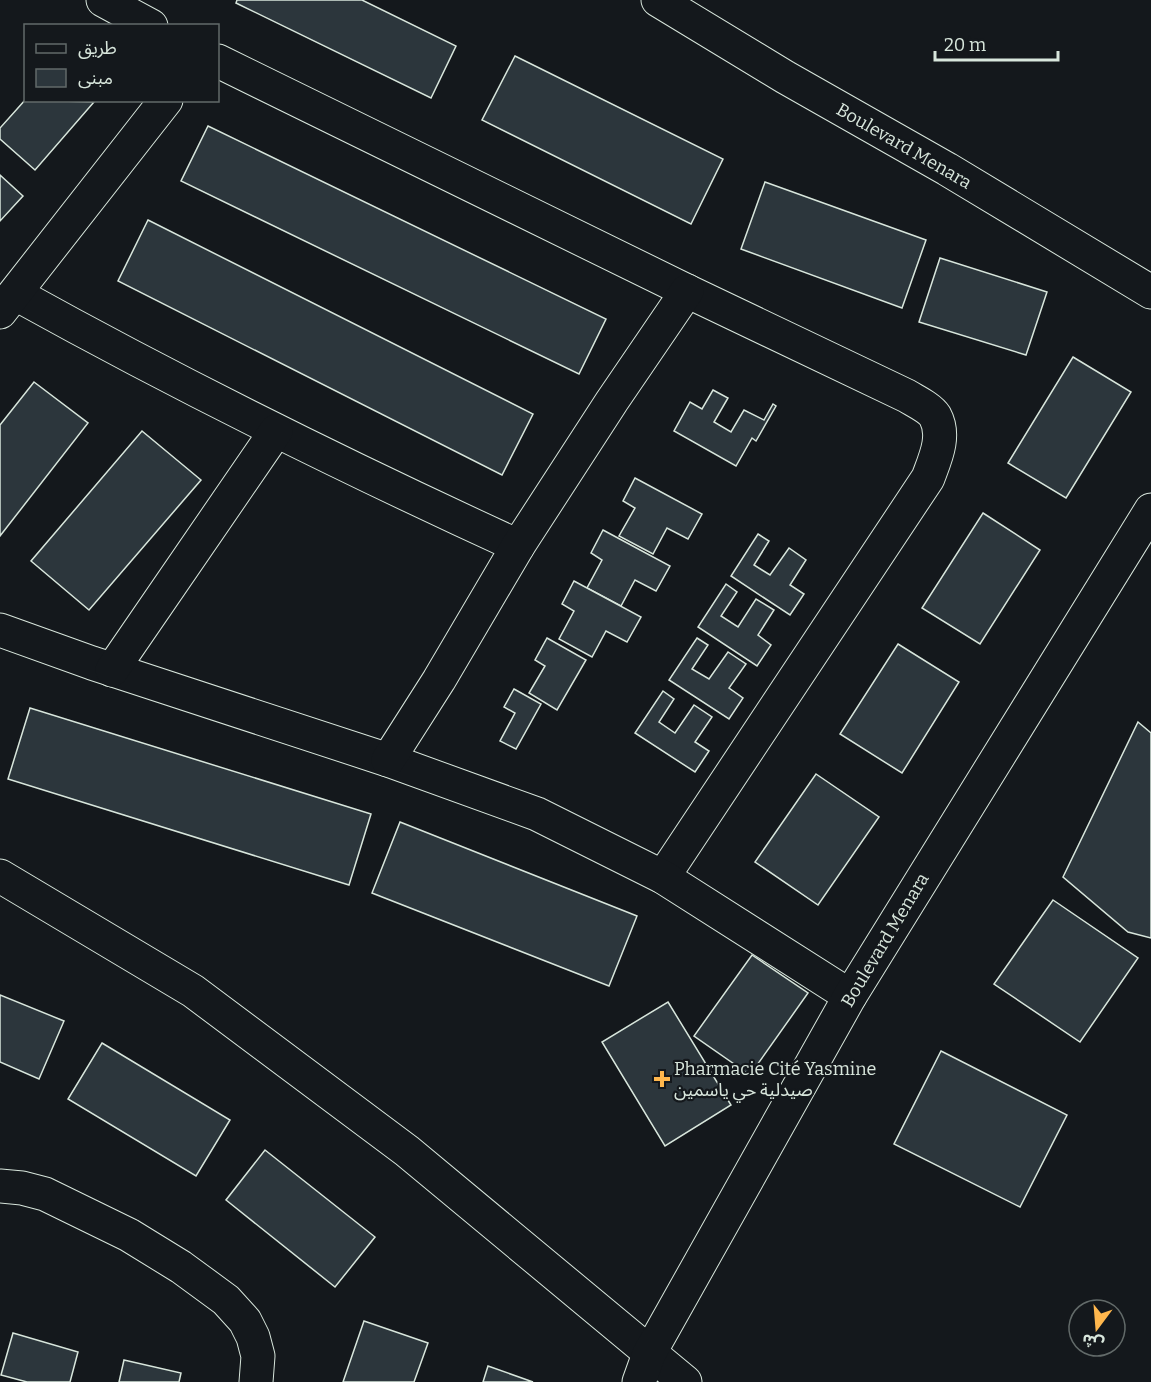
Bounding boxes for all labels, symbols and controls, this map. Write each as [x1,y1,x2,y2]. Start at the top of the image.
legend [24,24,219,102]
scale bar [935,24,1058,62]
text: 20 m [944,34,986,56]
text: طريق [78,37,117,59]
text: مبنى [78,67,113,89]
street label: Boulevard Menara [832,98,976,194]
street label: Boulevard Menara [836,869,934,1011]
place label: Pharmacie Cité Yasmine صيدلية حي ياسمين [674,1058,876,1103]
marker: Pharmacie Cité Yasmine صيدلية حي ياسمين [655,1072,669,1086]
north arrow [1067,1298,1127,1358]
text: ش [1080,1330,1106,1354]

